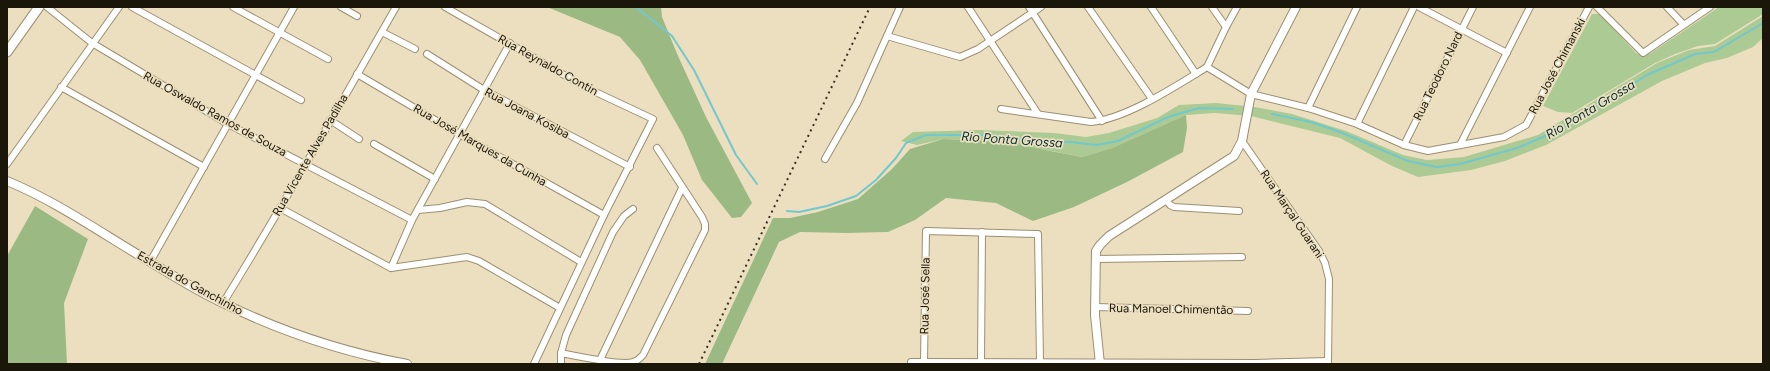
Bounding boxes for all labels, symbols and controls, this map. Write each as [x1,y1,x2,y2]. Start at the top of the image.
street label: Rua José Chimanski [1526,16,1588,116]
street label: Rua Teodoro Nard [1410,29,1466,123]
street label: Rua Reynaldo Contin [496,32,601,98]
street label: Rua Oswaldo Ramos de Souza [141,69,289,159]
water label: Rio Ponta Grossa [1543,77,1638,142]
street label: Rua Joana Kosiba [482,85,572,141]
street label: Rua Vicente Alves Padilha [269,92,351,218]
street label: Rua José Marques da Cunha [411,101,549,189]
water label: Rio Ponta Grossa [961,128,1064,151]
street label: Rua Marçal Guarani [1257,167,1327,261]
street label: Estrada do Ganchinho [135,248,245,318]
street label: Rua José Sella [917,257,933,335]
street label: Rua Manoel Chimentão [1109,301,1233,317]

